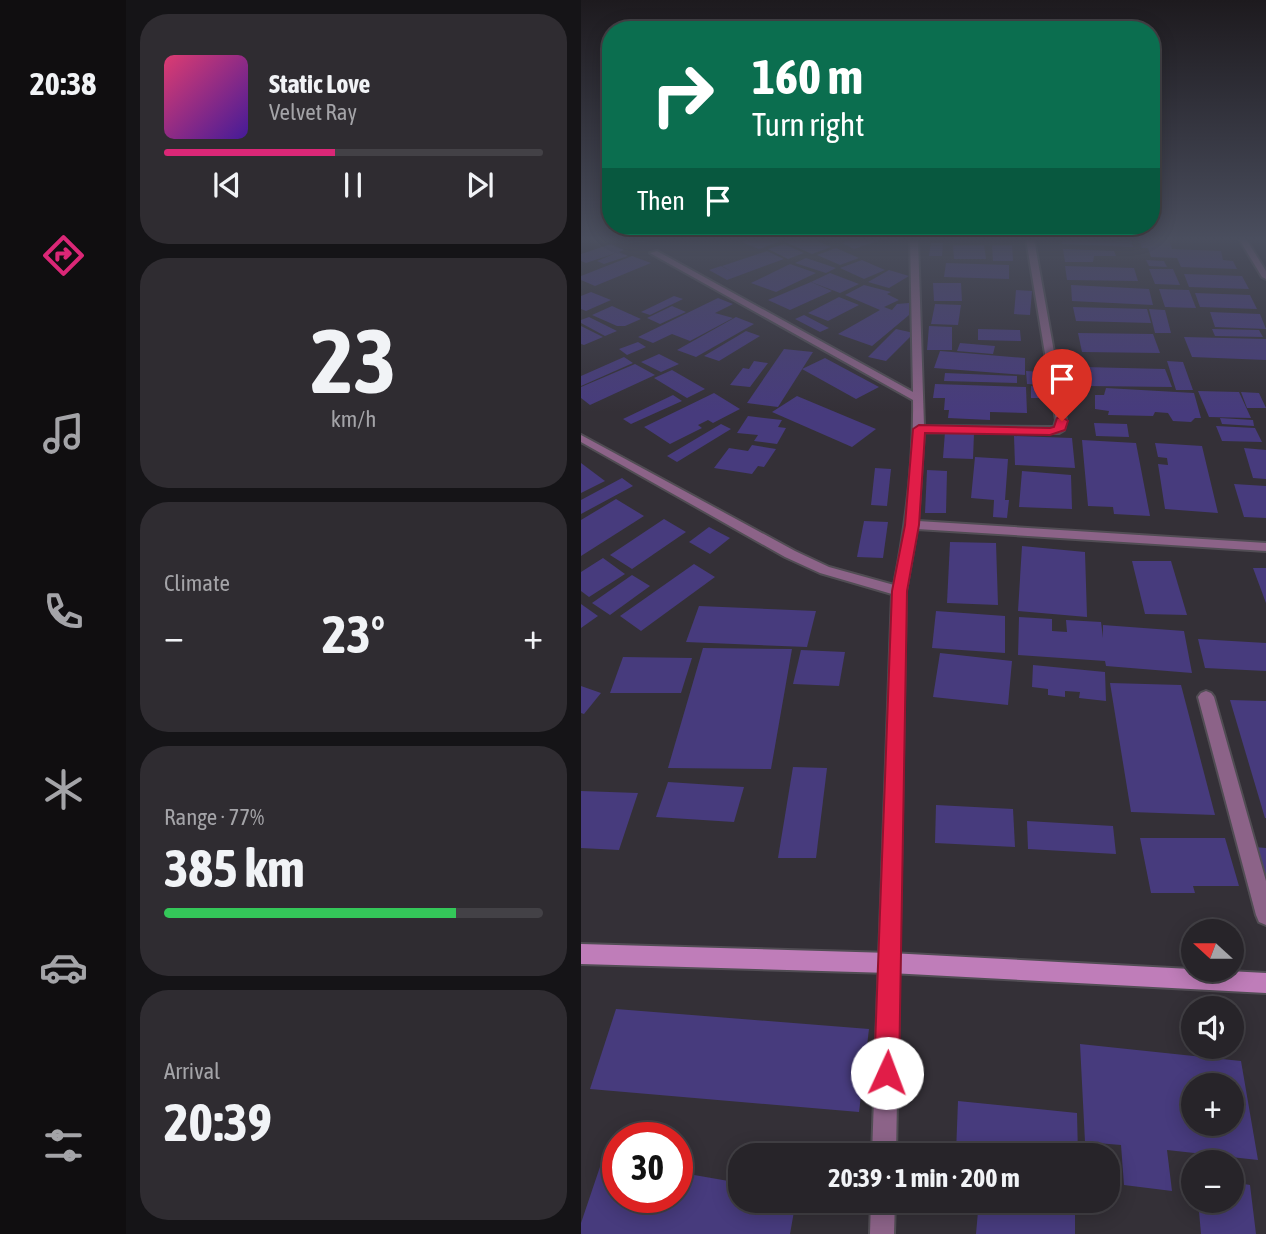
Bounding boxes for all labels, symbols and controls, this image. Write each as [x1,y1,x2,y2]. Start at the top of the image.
text: 160 m [752,48,863,104]
icon: right [637,49,728,140]
text: 20:38 [30,65,96,102]
text: Static Love [269,69,370,99]
text: Velvet Ray [269,99,357,125]
text: Turn right [752,106,865,143]
icon: previous [208,166,246,204]
icon: pause [334,166,372,204]
icon: next [461,166,499,204]
icon: arrive [699,182,737,220]
text: Then [637,186,685,216]
icon: directions [39,231,88,280]
text: 23 [311,308,396,412]
pin [1032,349,1092,421]
icon: arrive [1043,360,1081,398]
text: km/h [331,406,376,432]
icon: music [39,409,88,458]
text: Climate [164,570,230,596]
icon: phone [39,587,88,636]
text: 23° [322,604,385,664]
text: − [164,614,184,657]
text: + [523,614,543,657]
icon: climate [39,765,88,814]
text: Range · 77% [164,804,264,830]
text: 385 km [164,838,305,898]
north arrow [1181,919,1244,982]
map controls [1181,919,1244,1213]
icon: car [39,943,88,992]
button: sound [1181,996,1244,1059]
position arrow [850,1036,924,1110]
text: Arrival [164,1058,220,1084]
button: + [1181,1073,1244,1136]
text: 20:39 [164,1092,272,1152]
icon: filters [39,1121,88,1170]
speed limit sign: 30 [602,1122,693,1213]
button: − [1181,1150,1244,1213]
text: 20:39 · 1 min · 200 m [828,1163,1020,1193]

